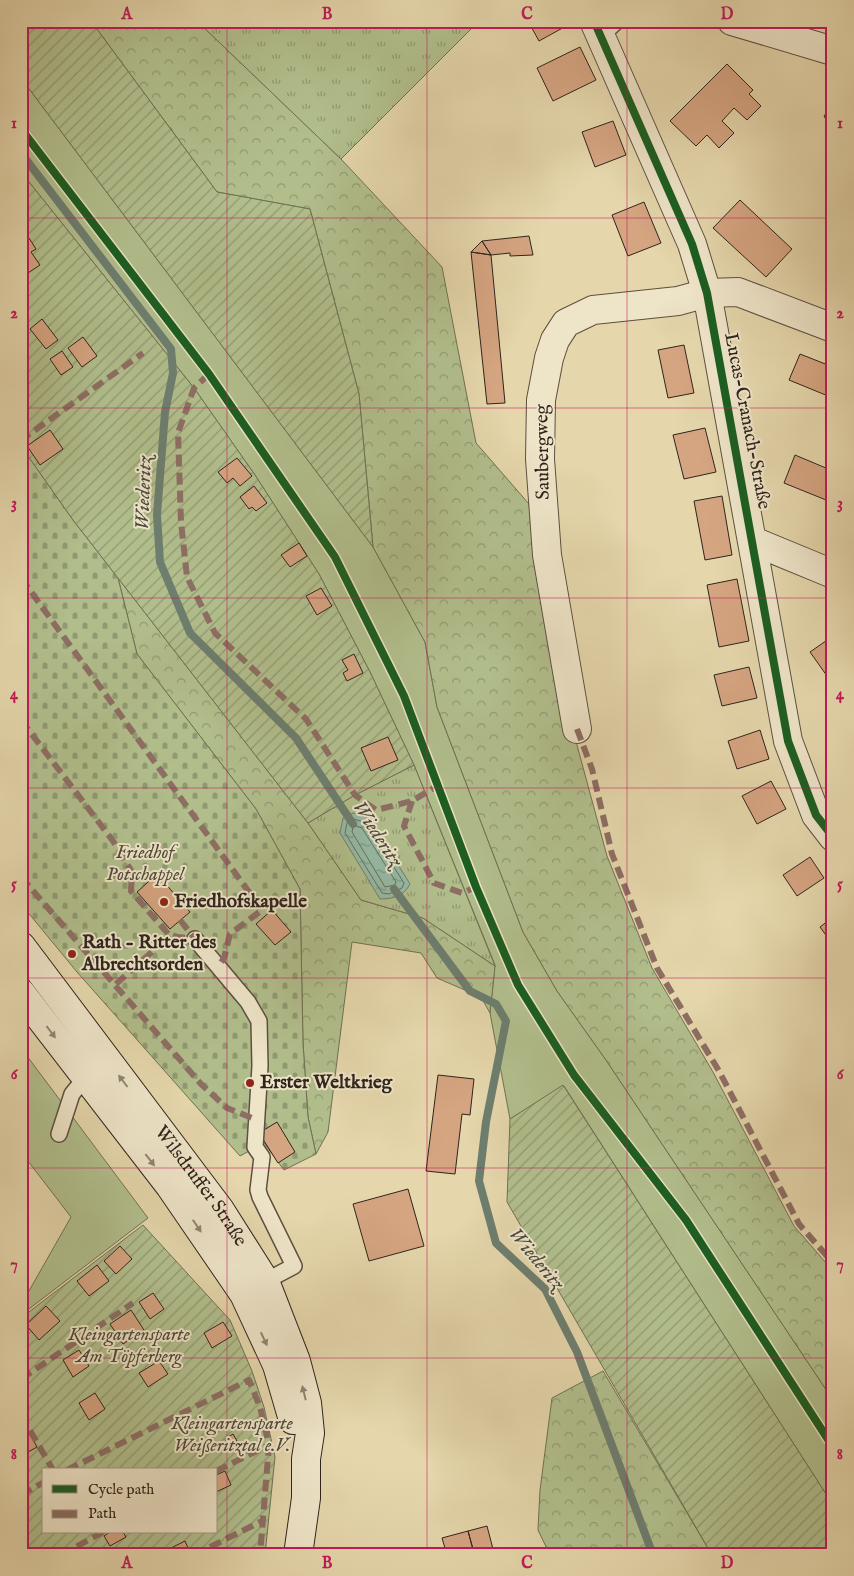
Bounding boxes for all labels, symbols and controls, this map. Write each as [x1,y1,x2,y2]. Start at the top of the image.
text: A [121,5,134,25]
text: B [322,5,333,25]
text: C [521,5,533,25]
text: D [721,5,734,25]
text: 1 [11,114,17,134]
text: 1 [837,114,843,134]
text: 2 [10,304,18,324]
text: 2 [836,304,844,324]
street label: Lucas-Cranach-Straße [718,331,776,512]
street label: Saubergweg [530,403,556,500]
water label: Wiederitz [130,453,158,530]
text: 3 [11,494,17,514]
text: 3 [837,494,843,514]
text: 4 [10,685,19,705]
text: 4 [836,685,845,705]
water label: Wiederitz [346,796,409,874]
park label: Friedhof Potschappel [106,841,185,887]
text: 5 [11,875,17,895]
text: 5 [837,875,843,895]
place label: Friedhofskapelle [174,890,307,914]
marker: Friedhofskapelle [158,896,170,908]
place label: Rath - Ritter des Albrechtsorden [81,931,216,977]
marker: Rath - Ritter des Albrechtsorden [66,948,78,960]
one-way arrow [45,1025,56,1038]
text: 6 [11,1065,19,1085]
text: 6 [837,1065,845,1085]
place label: Erster Weltkrieg [260,1071,393,1095]
one-way arrow [118,1074,128,1088]
marker: Erster Weltkrieg [244,1077,256,1089]
street label: Wilsdruffer Straße [149,1121,252,1251]
one-way arrow [145,1154,155,1167]
one-way arrow [192,1219,202,1233]
water label: Wiederitz [503,1223,571,1297]
text: 7 [10,1255,18,1275]
text: 7 [836,1255,844,1275]
park label: Kleingartensparte Am Töpferberg [67,1323,190,1369]
one-way arrow [260,1331,269,1346]
one-way arrow [300,1386,308,1401]
park label: Kleingartensparte Weißeritztal e.V. [170,1412,293,1458]
text: 8 [11,1445,17,1465]
text: 8 [837,1445,843,1465]
legend [42,1468,218,1534]
text: Cycle path [88,1480,154,1499]
text: Path [88,1504,116,1523]
text: A [121,1554,134,1574]
text: B [322,1554,333,1574]
text: C [521,1554,533,1574]
text: D [721,1554,734,1574]

